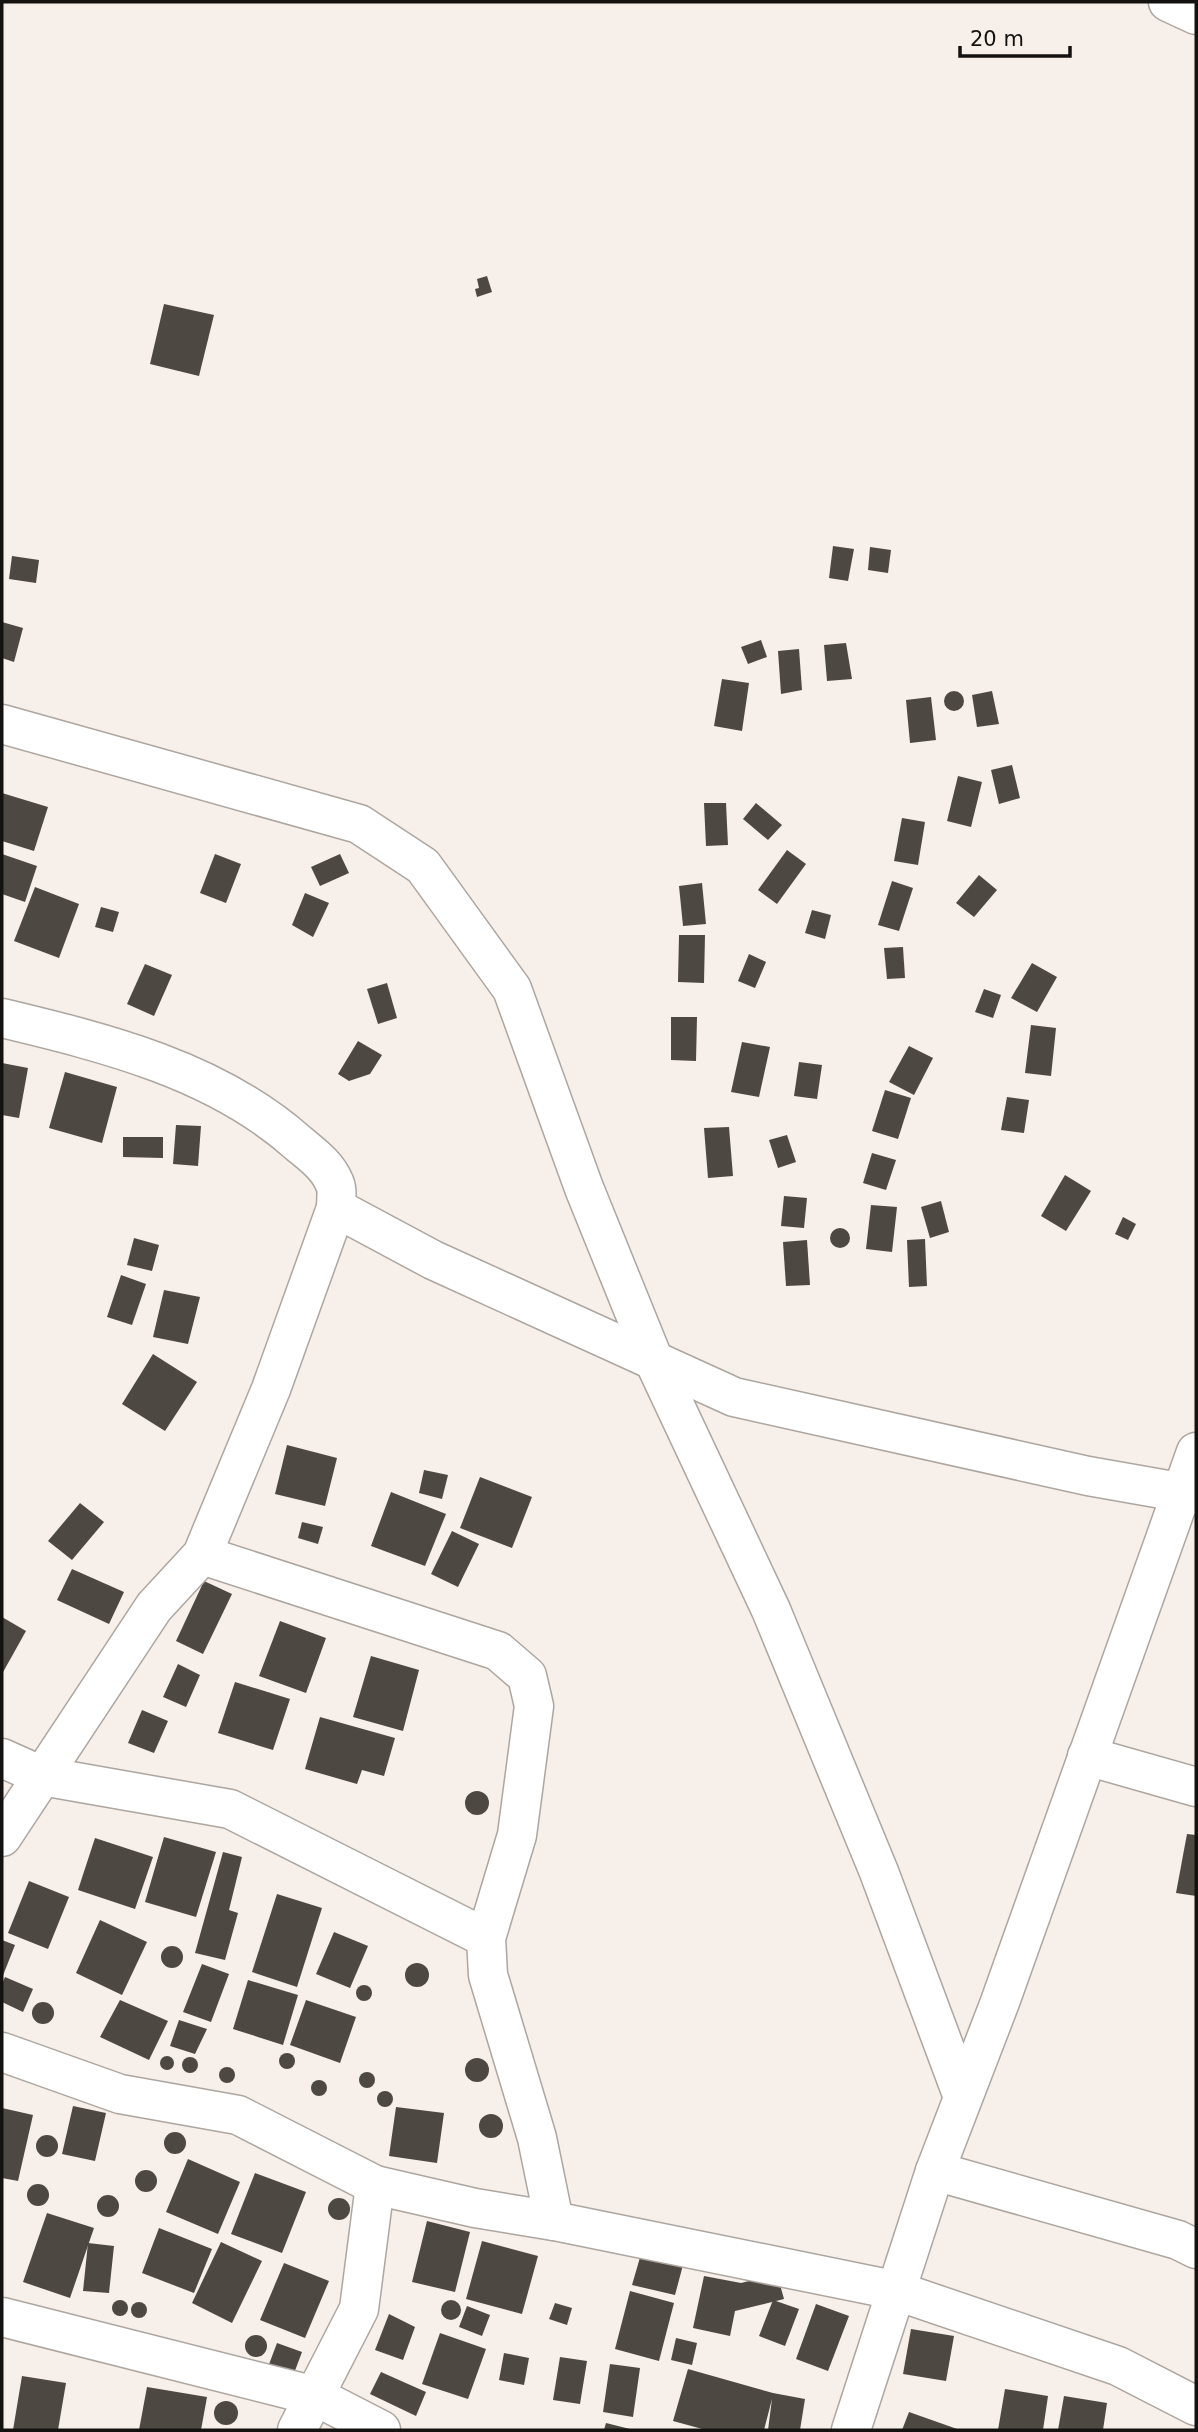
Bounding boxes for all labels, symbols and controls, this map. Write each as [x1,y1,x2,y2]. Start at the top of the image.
scale bar [960,14,1070,58]
text: 20 m [970,27,1024,51]

